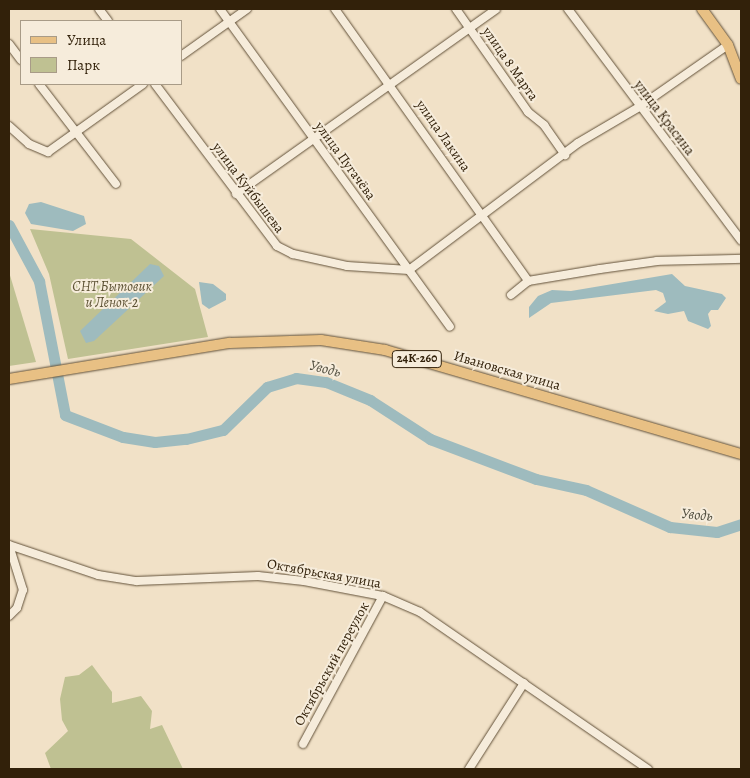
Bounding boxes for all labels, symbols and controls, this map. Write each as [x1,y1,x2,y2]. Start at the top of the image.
legend [20,20,182,85]
street label: улица 8 Марта [478,24,542,104]
text: Улица [67,30,106,50]
text: Парк [67,55,100,75]
street label: улица Красина [630,77,698,159]
street label: улица Лакина [412,97,474,175]
street label: улица Пугачёва [311,118,379,204]
street label: улица Куйбышева [208,139,288,237]
park label: СНТ Бытовик и Ленок-2 [72,279,152,312]
street label: Ивановская улица [452,348,562,394]
road number: 24К-260 [391,349,443,368]
water label: Уводь [308,356,342,382]
water label: Уводь [681,505,713,525]
street label: Октябрьская улица [266,556,382,592]
street label: Октябрьский переулок [291,599,373,729]

